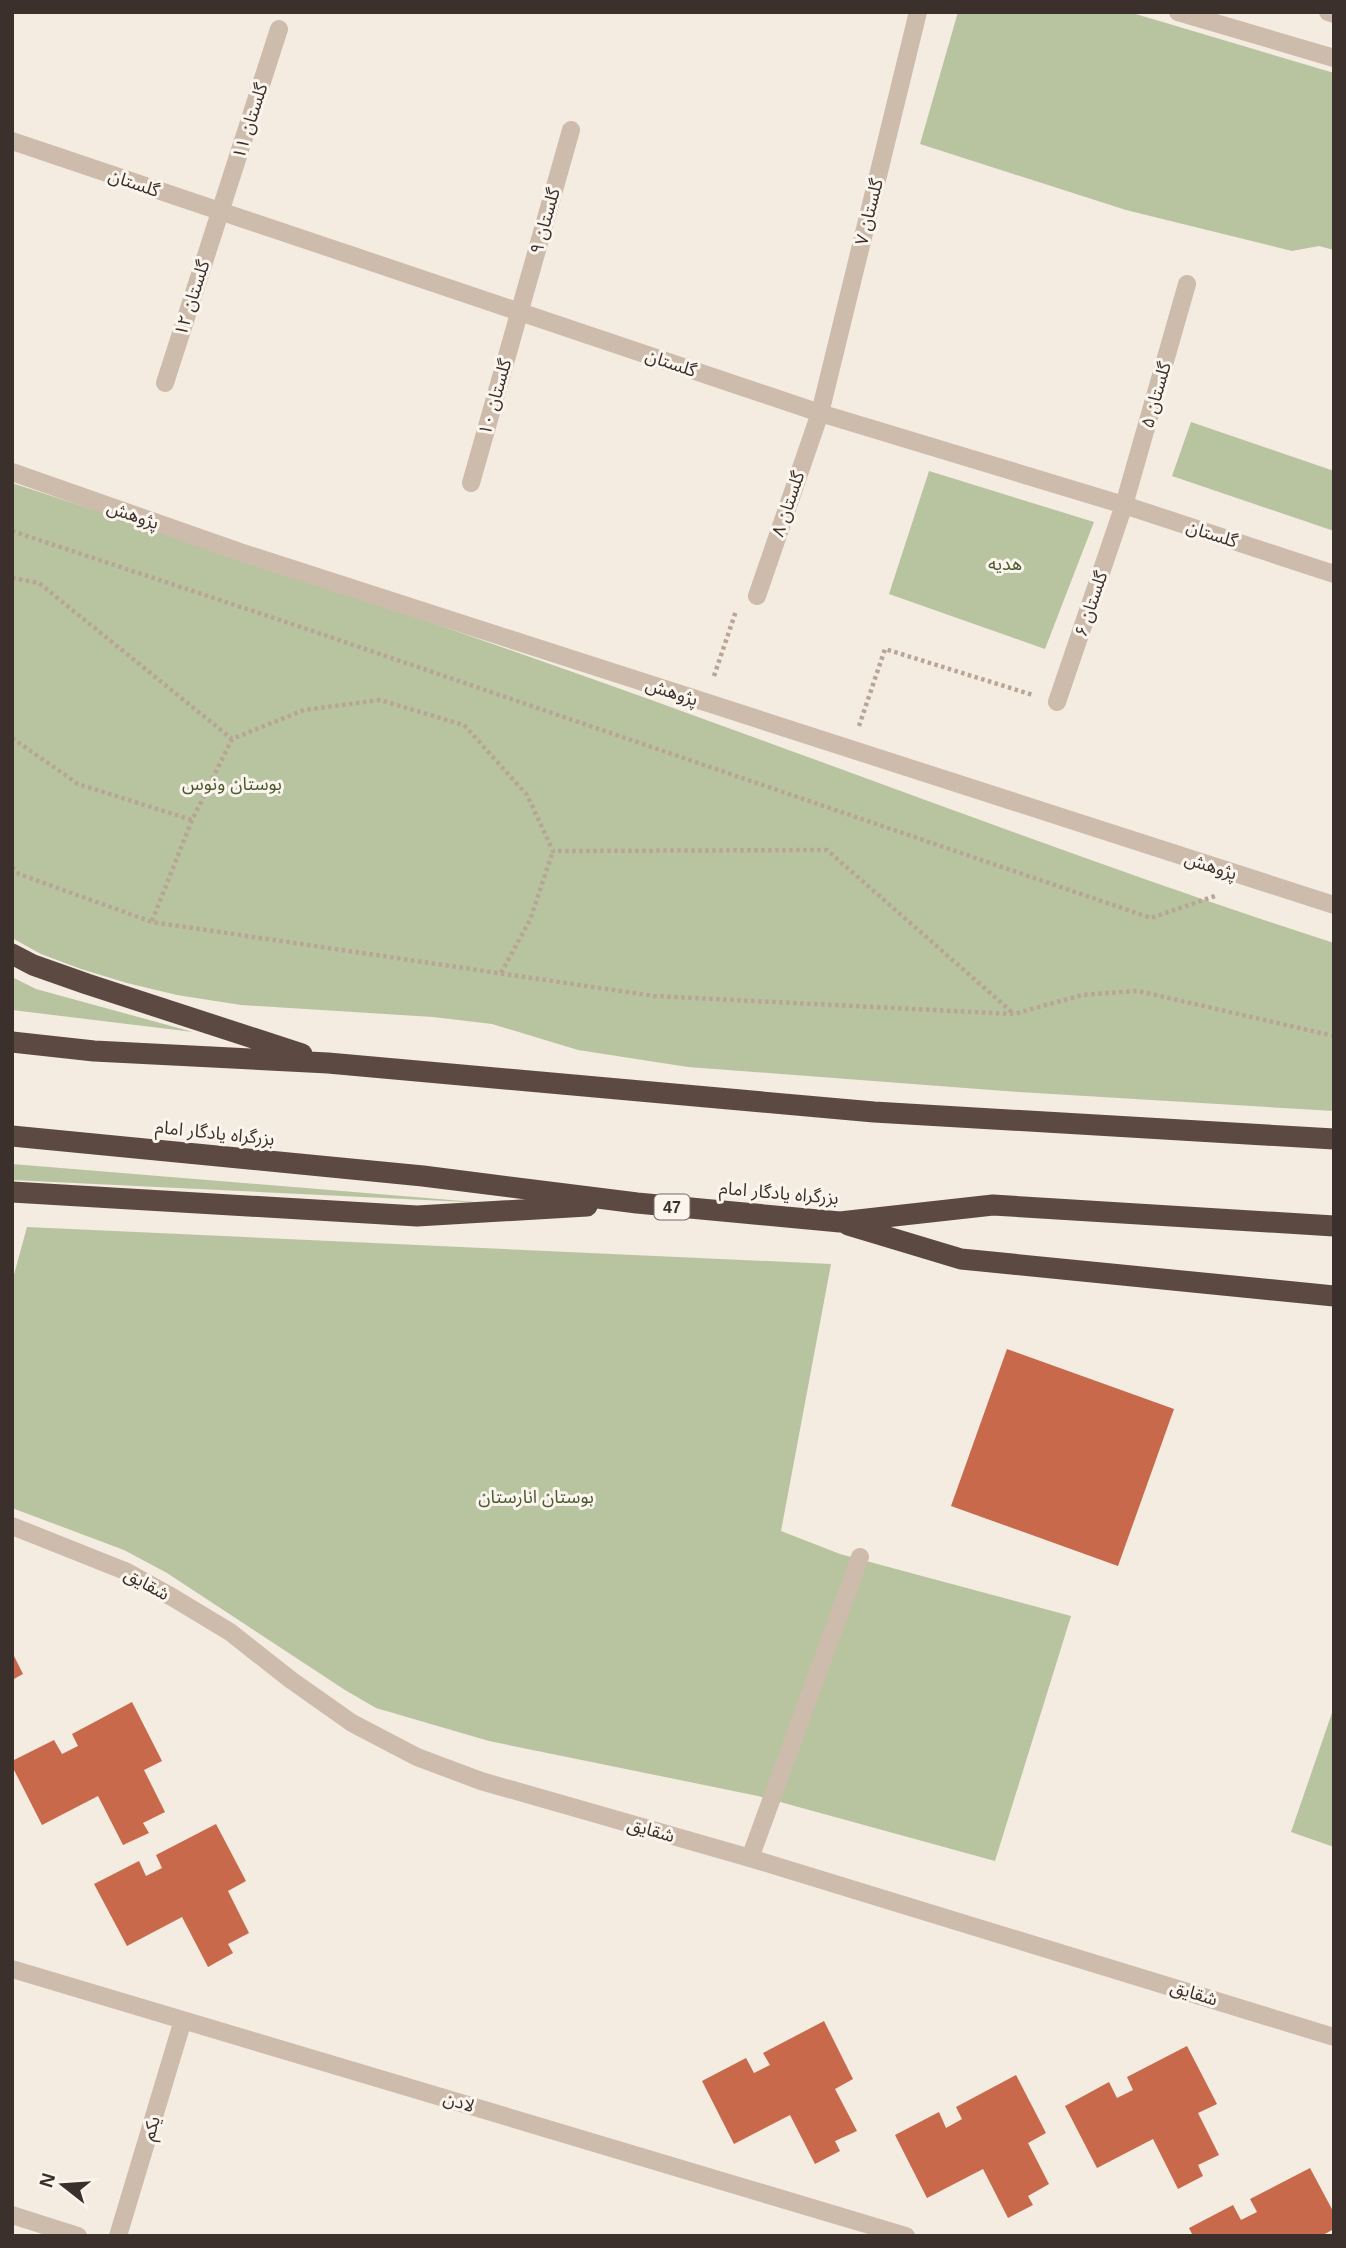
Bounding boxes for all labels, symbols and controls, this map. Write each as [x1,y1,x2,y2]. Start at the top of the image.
street label: گلستان ۱۱ [228,80,273,161]
street label: گلستان [106,165,163,202]
street label: گلستان ۷ [851,176,888,248]
street label: گلستان ۹ [526,185,565,257]
street label: گلستان ۱۲ [170,257,215,338]
street label: گلستان [643,345,700,382]
street label: گلستان ۱۰ [475,356,516,438]
street label: گلستان ۵ [1137,359,1176,431]
street label: گلستان ۸ [768,468,810,540]
street label: پژوهش [104,497,162,534]
street label: گلستان [1184,516,1241,553]
park label: هدیه [988,554,1022,574]
street label: گلستان ۶ [1071,568,1113,640]
street label: پژوهش [643,674,701,711]
park label: بوستان ونوس [182,774,282,795]
street label: پژوهش [1182,848,1240,885]
street label: بزرگراه یادگار امام [154,1117,276,1153]
street label: بزرگراه یادگار امام [718,1178,839,1212]
road number: 47 [654,1194,690,1219]
park label: بوستان انارستان [478,1487,594,1508]
street label: شقایق [121,1564,173,1605]
street label: شقایق [625,1814,677,1847]
street label: شقایق [1168,1976,1220,2011]
street label: لادن [441,2088,477,2117]
street label: یکم [138,2113,167,2144]
north arrow [28,2150,98,2220]
text: N [35,2171,59,2190]

